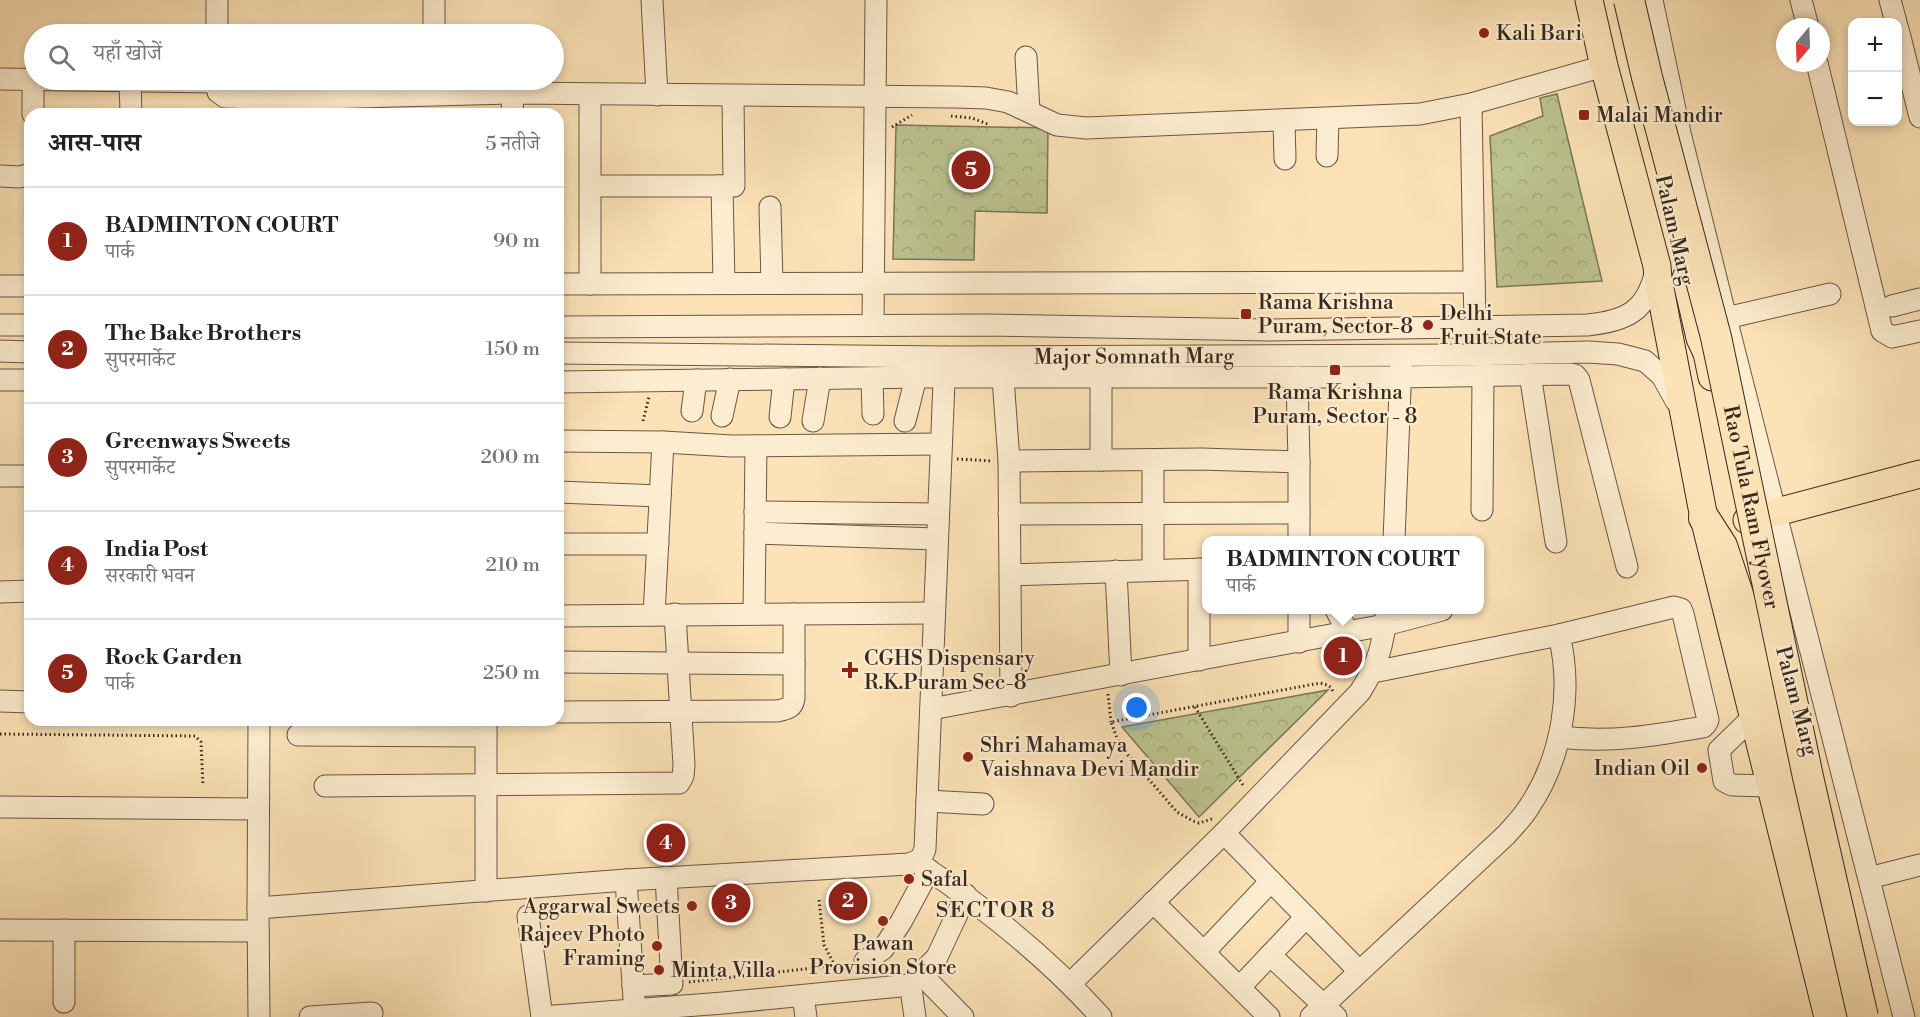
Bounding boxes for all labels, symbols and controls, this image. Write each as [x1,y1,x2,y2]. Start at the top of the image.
north arrow [1776,18,1830,72]
map controls [1848,18,1902,126]
button: + [1848,18,1902,72]
place label: Kali Bari [1496,21,1582,47]
search box [24,24,564,90]
marker: Kali Bari [1477,26,1491,40]
text: यहाँ खोजें [93,40,162,67]
icon: search [45,41,78,74]
button: − [1848,72,1902,126]
place label: Malai Mandir [1596,103,1723,129]
marker: Malai Mandir [1577,108,1591,122]
text: आस-पास [48,127,141,159]
text: 5 नतीजे [486,132,540,157]
pin: 5 [952,148,990,192]
street label: Palam Marg [1649,173,1699,288]
text: BADMINTON COURT [105,212,338,239]
text: 1 [63,229,72,254]
text: 90 m [493,229,540,254]
text: पार्क [105,240,134,265]
place label: Rama Krishna Puram, Sector-8 [1258,290,1413,340]
place label: Delhi Fruit State [1440,301,1542,351]
marker: Rama Krishna Puram, Sector-8 [1239,307,1253,321]
marker: Delhi Fruit State [1421,318,1435,332]
text: The Bake Brothers [105,320,301,347]
text: 2 [61,337,74,362]
text: 150 m [485,337,540,362]
street label: Major Somnath Marg [1034,344,1234,371]
text: सुपरमार्केट [105,348,175,373]
marker: Rama Krishna Puram, Sector - 8 [1328,363,1342,377]
place label: Rama Krishna Puram, Sector - 8 [1253,380,1417,430]
street label: Rao Tula Ram Flyover [1717,403,1785,612]
text: Greenways Sweets [105,428,290,455]
text: 3 [61,445,74,470]
text: 200 m [480,445,540,470]
text: सुपरमार्केट [105,456,175,481]
text: India Post [105,536,208,563]
popup [1202,536,1484,614]
text: BADMINTON COURT [1226,546,1460,573]
text: 4 [61,553,74,578]
text: 210 m [485,553,540,578]
text: सरकारी भवन [105,564,195,589]
text: पार्क [1226,574,1256,599]
pin: 1 [1324,634,1362,678]
text: Rock Garden [105,644,242,671]
street label: Palam Marg [1769,644,1823,759]
place label: CGHS Dispensary R.K.Puram Sec-8 [864,646,1035,696]
text: 5 [61,661,74,686]
text: 250 m [483,661,540,686]
marker: CGHS Dispensary R.K.Puram Sec-8 [841,661,859,679]
text: पार्क [105,672,134,697]
your location [1122,693,1151,722]
place label: Shri Mahamaya Vaishnava Devi Mandir [979,733,1199,783]
marker: Shri Mahamaya Vaishnava Devi Mandir [961,750,975,764]
place label: Indian Oil [1594,756,1690,782]
marker: Indian Oil [1695,761,1709,775]
pin: 4 [646,820,686,866]
place label: Safal [921,867,968,893]
marker: Safal [902,872,916,886]
pin: 2 [828,878,868,924]
pin: 3 [712,880,750,926]
place label: Aggarwal Sweets [522,894,680,920]
district label: SECTOR 8 [936,897,1056,924]
marker: Aggarwal Sweets [685,899,699,913]
marker: Pawan Provision Store [876,914,890,928]
place label: Rajeev Photo Framing [519,922,645,972]
place label: Pawan Provision Store [809,931,957,981]
marker: Rajeev Photo Framing [650,939,664,953]
place label: Minta Villa [671,958,776,984]
marker: Minta Villa [652,963,666,977]

